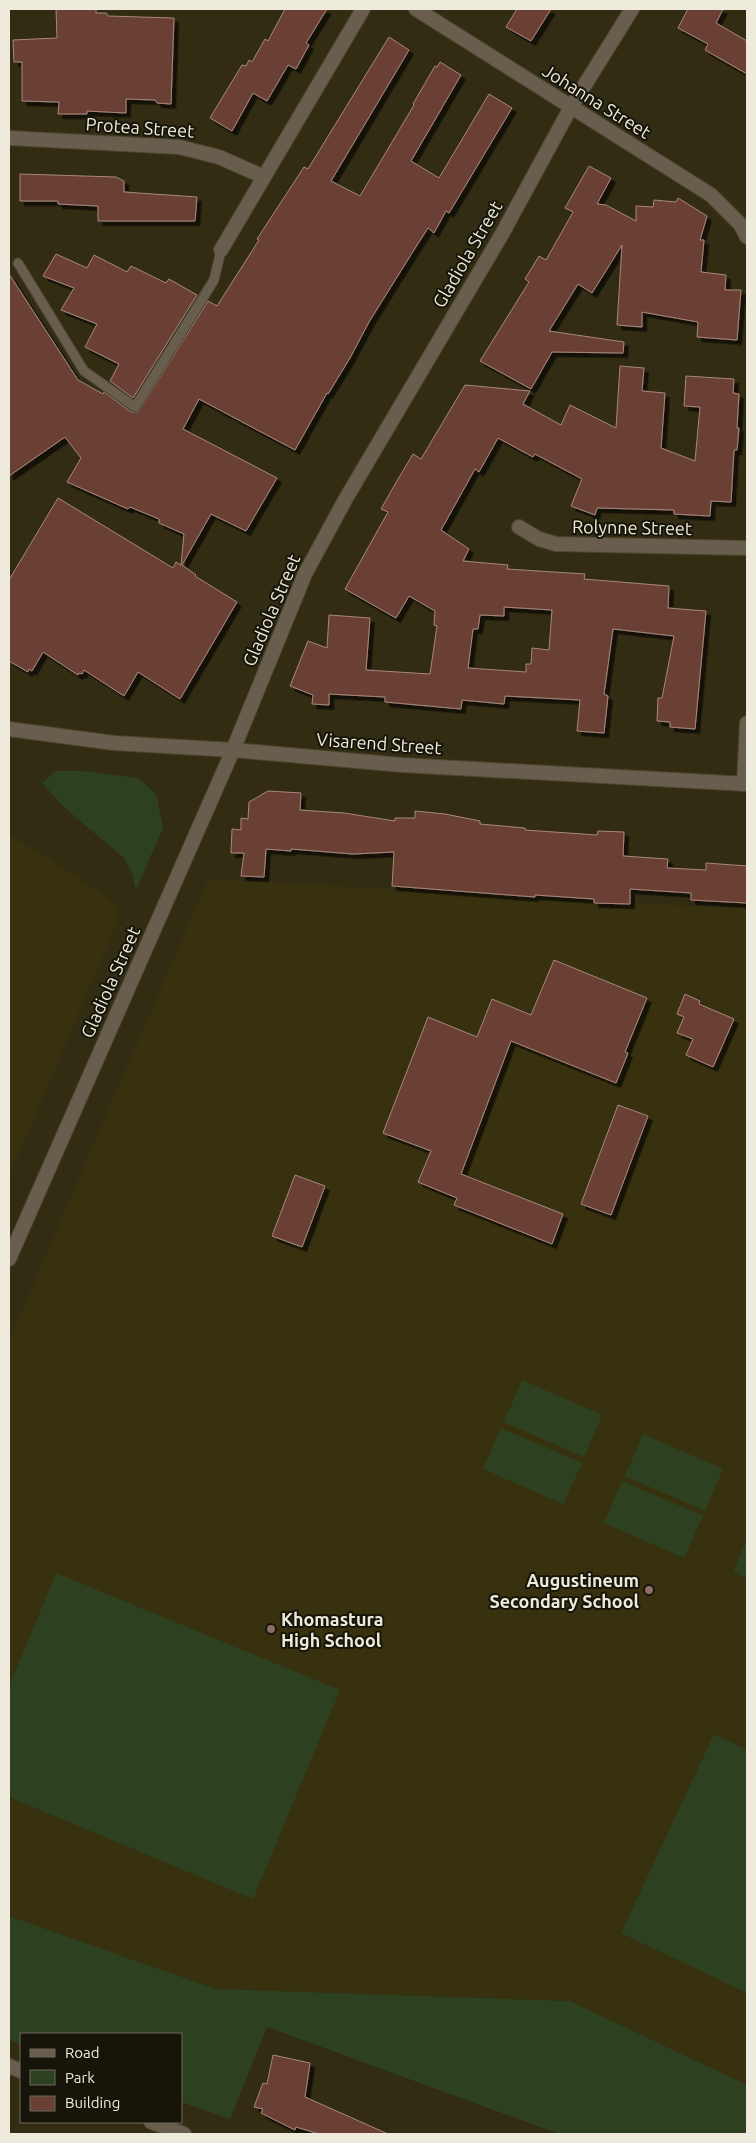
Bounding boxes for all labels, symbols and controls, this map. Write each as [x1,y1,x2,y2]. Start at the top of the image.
street label: Johanna Street [539,60,655,142]
street label: Protea Street [85,113,195,141]
street label: Gladiola Street [428,197,506,311]
street label: Rolynne Street [572,516,692,538]
street label: Gladiola Street [238,551,304,669]
street label: Visarend Street [316,729,442,757]
street label: Gladiola Street [77,923,143,1041]
place label: Augustineum Secondary School [490,1570,640,1611]
marker: Augustineum Secondary School [643,1584,655,1596]
place label: Khomastura High School [281,1609,383,1650]
marker: Khomastura High School [265,1623,277,1635]
legend [20,2033,182,2123]
text: Road [65,2044,100,2061]
text: Park [65,2069,95,2086]
text: Building [65,2094,120,2111]

